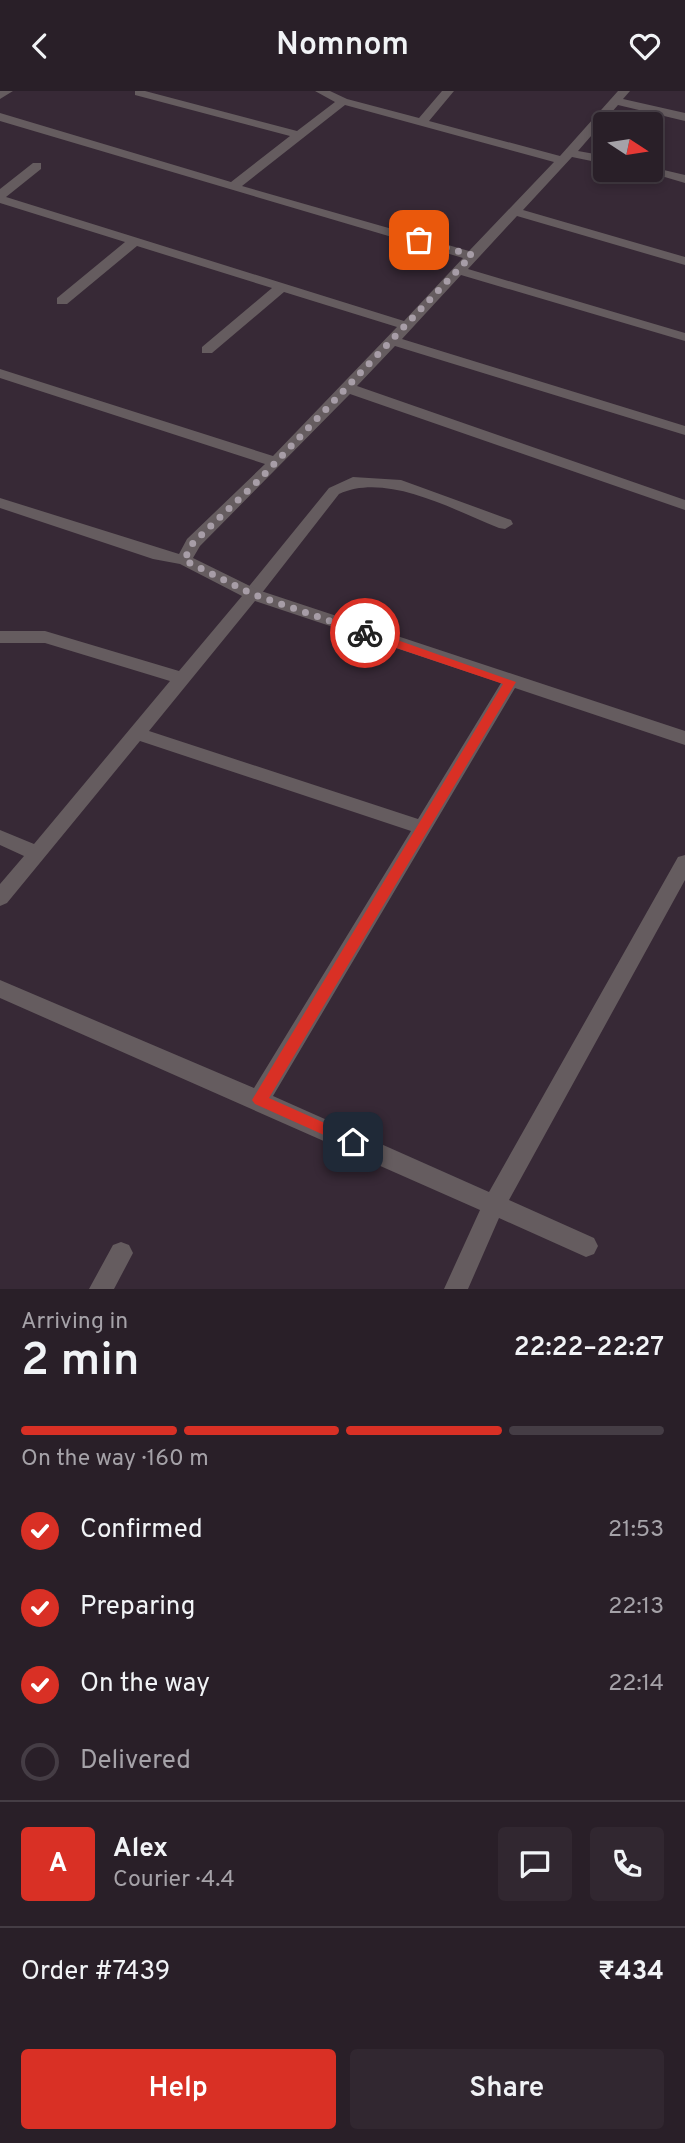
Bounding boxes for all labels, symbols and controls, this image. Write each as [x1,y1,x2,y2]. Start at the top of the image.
text: Nomnom [276,26,409,66]
icon: back [21,27,59,65]
icon: heart [626,27,664,65]
north arrow [593,112,663,182]
map controls [593,112,663,182]
pin [389,210,449,270]
icon: bag [400,221,438,259]
courier [330,598,400,668]
icon: bike [346,614,384,652]
pin [323,1112,383,1172]
icon: home [334,1123,372,1161]
text: Arriving in [21,1308,128,1337]
text: 22:22–22:27 [514,1332,664,1365]
text: 2 min [21,1333,140,1392]
text: On the way · 160 m [21,1445,209,1474]
icon: check [21,1512,59,1550]
text: Confirmed [80,1514,203,1547]
text: 21:53 [608,1516,664,1545]
icon: check [21,1589,59,1627]
text: Preparing [80,1591,195,1624]
text: 22:13 [608,1593,664,1622]
icon: check [21,1666,59,1704]
text: On the way [80,1668,210,1701]
text: 22:14 [608,1670,664,1699]
text: Delivered [80,1745,191,1778]
button: chat [498,1827,572,1901]
button: phone [590,1827,664,1901]
text: Alex [113,1833,168,1866]
text: A [49,1848,67,1881]
text: Courier · 4.4 [113,1866,235,1895]
text: Order #7439 [21,1956,170,1989]
text: ₹434 [598,1956,664,1989]
button: Help [21,2049,336,2129]
button: Share [350,2049,664,2129]

